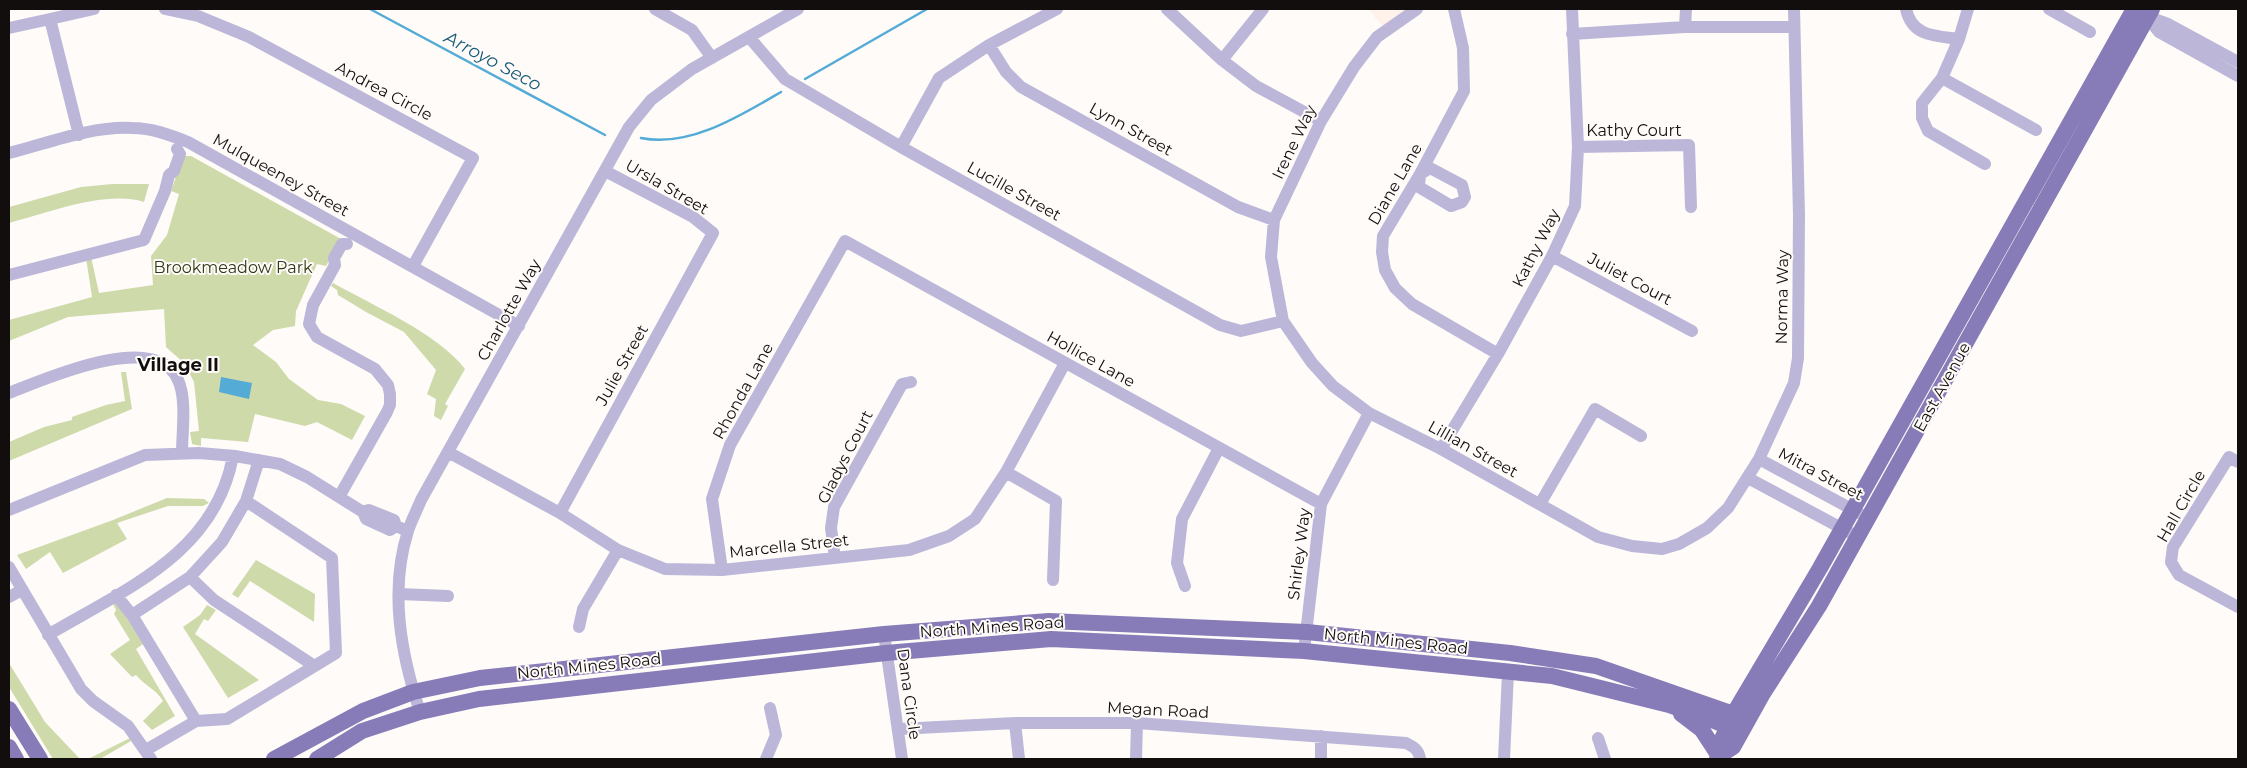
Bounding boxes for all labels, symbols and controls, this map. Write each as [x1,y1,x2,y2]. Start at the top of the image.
water label: Arroyo Seco [440,26,545,96]
street label: Andrea Circle [332,57,436,125]
street label: Lynn Street [1086,98,1176,160]
street label: Irene Way [1268,102,1320,182]
street label: Kathy Court [1586,121,1682,140]
street label: Mulqueeney Street [210,130,353,221]
street label: Diane Lane [1364,140,1426,228]
street label: Ursla Street [622,155,713,219]
street label: Lucille Street [964,157,1065,225]
street label: Kathy Way [1508,205,1564,290]
street label: Juliet Court [1584,248,1676,309]
street label: Norma Way [1772,249,1792,344]
street label: Charlotte Way [473,256,545,364]
park label: Brookmeadow Park [153,258,313,277]
street label: Julie Street [591,321,652,410]
street label: Hollice Lane [1044,327,1138,391]
street label: East Avenue [1910,339,1974,435]
street label: Rhonda Lane [709,340,777,442]
district label: Village II [136,354,219,376]
street label: Gladys Court [813,407,877,507]
street label: Lillian Street [1425,417,1522,482]
street label: Mitra Street [1775,444,1867,505]
street label: Hall Circle [2153,467,2209,545]
street label: Shirley Way [1284,507,1314,601]
street label: Marcella Street [728,530,850,562]
street label: North Mines Road [919,612,1065,642]
street label: North Mines Road [1323,624,1469,658]
street label: Dana Circle [893,647,925,741]
street label: North Mines Road [516,649,662,683]
street label: Megan Road [1106,698,1210,722]

